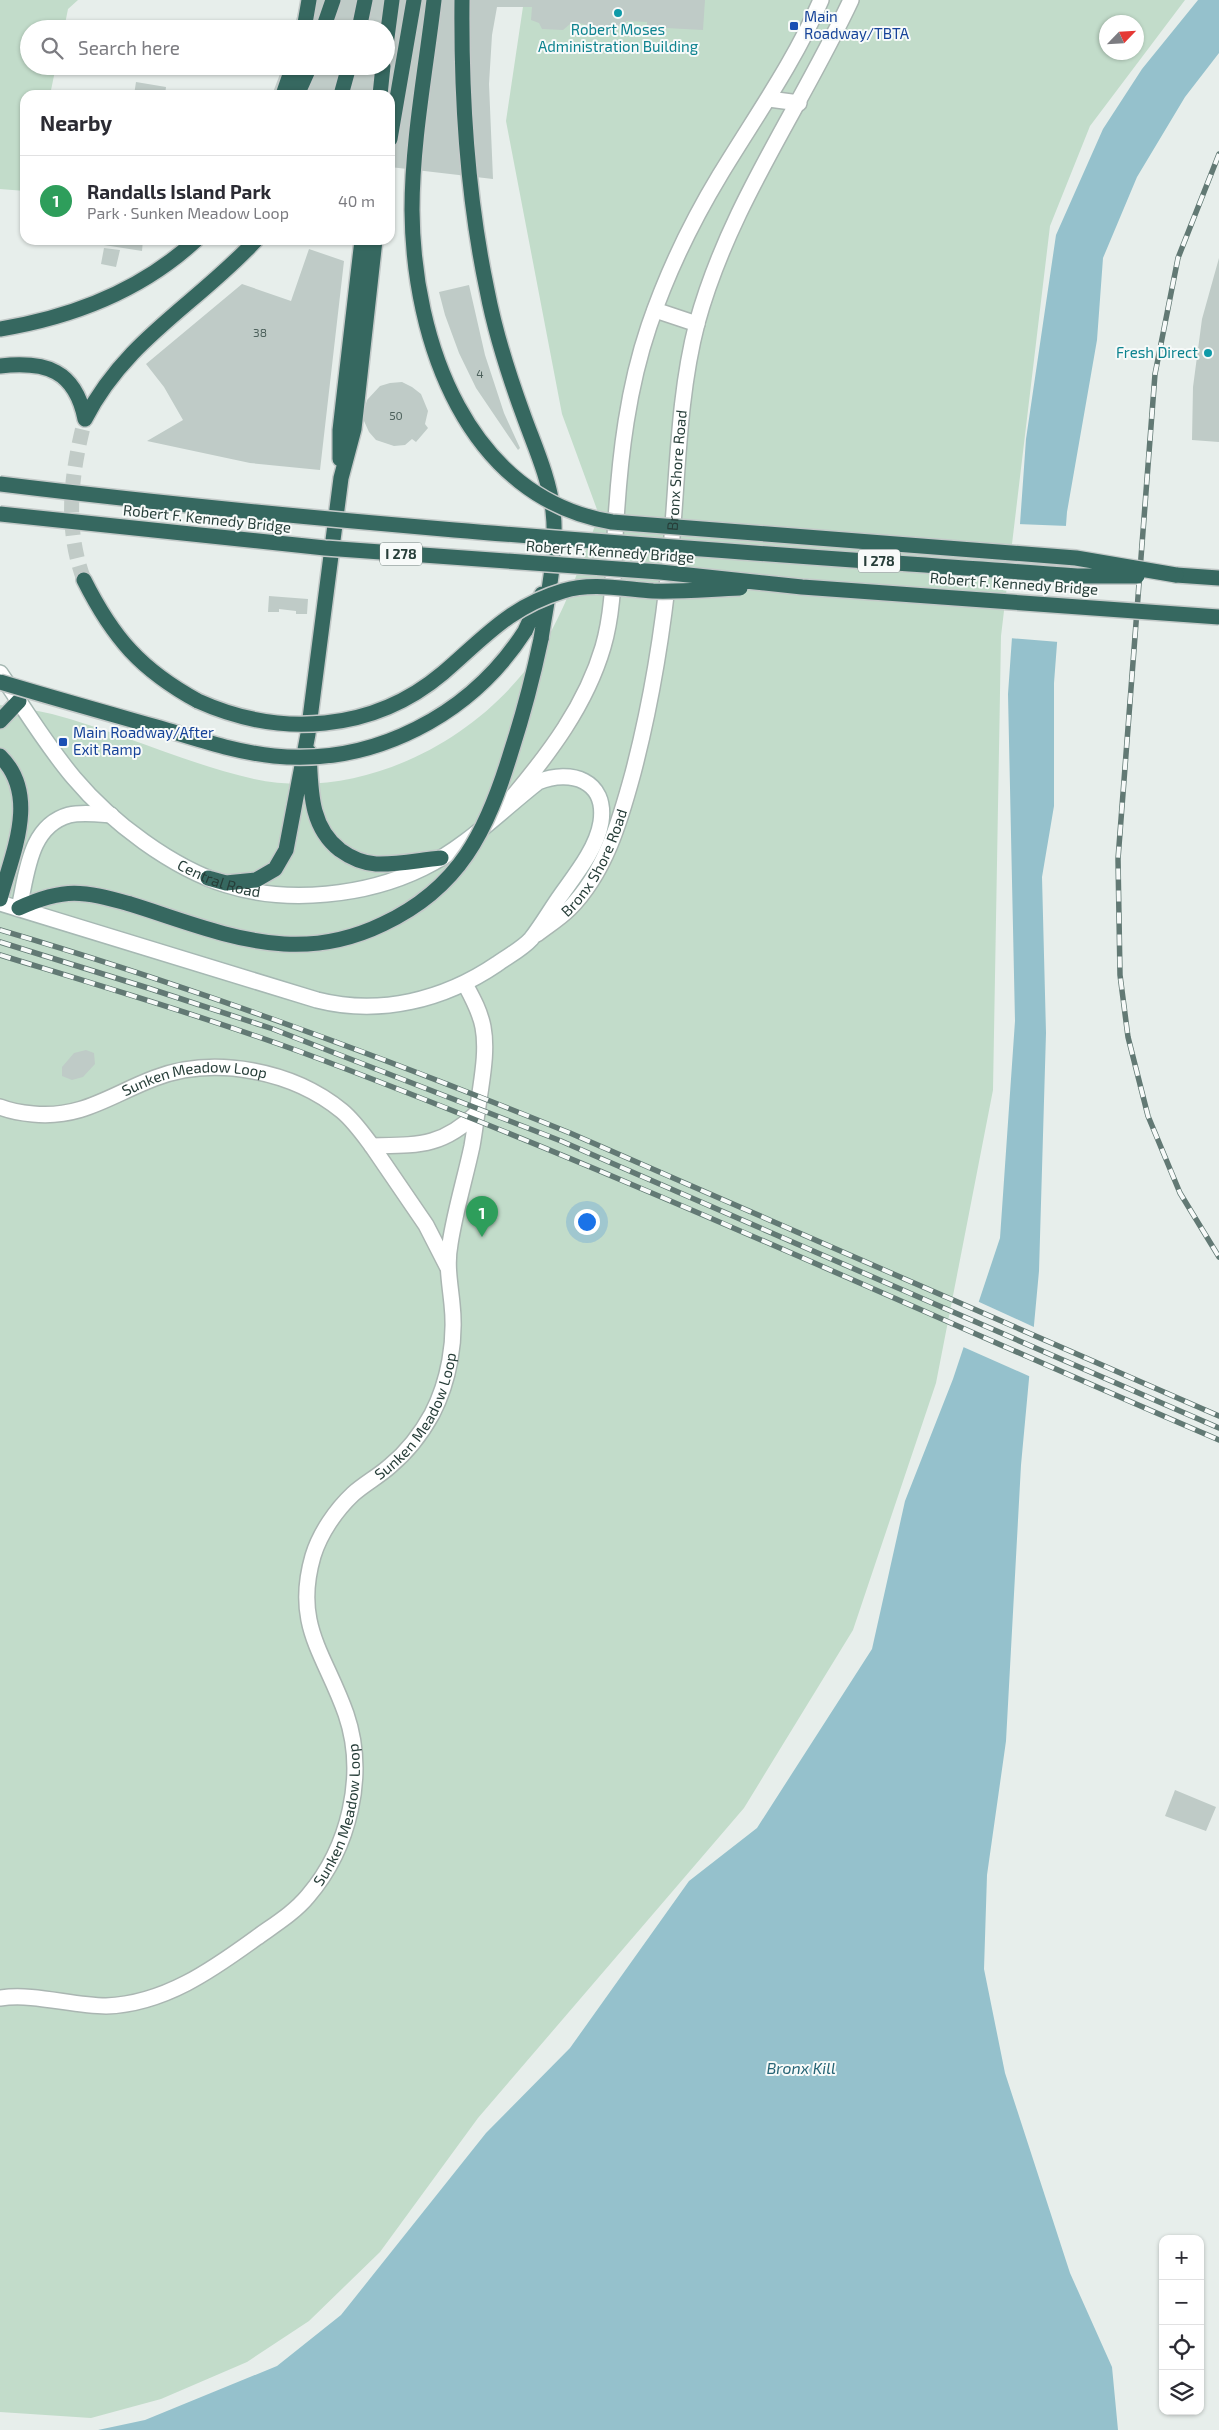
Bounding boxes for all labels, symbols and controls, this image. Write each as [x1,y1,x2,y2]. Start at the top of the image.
marker: Robert Moses Administration Building [612,7,624,19]
place label: Main Roadway/TBTA [804,7,910,42]
north arrow [1099,15,1144,60]
search box [20,20,395,75]
place label: Robert Moses Administration Building [538,20,699,55]
marker: Main Roadway/TBTA [788,20,800,32]
icon: search [38,34,66,62]
text: Search here [78,36,180,59]
text: Nearby [40,110,112,135]
text: Randalls Island Park [87,180,271,203]
text: 1 [53,191,59,210]
text: 40 m [338,191,375,210]
text: Park · Sunken Meadow Loop [87,203,289,222]
house number: 38 [253,325,267,339]
place label: Fresh Direct [1116,343,1198,361]
marker: Fresh Direct [1202,347,1214,359]
house number: 4 [476,366,484,380]
house number: 50 [389,408,403,422]
street label: Bronx Shore Road [663,409,690,531]
street label: Robert F. Kennedy Bridge [122,500,292,536]
street label: Robert F. Kennedy Bridge [525,536,695,566]
road number: I 278 [380,542,422,566]
road number: I 278 [858,550,900,572]
street label: Robert F. Kennedy Bridge [929,568,1099,598]
place label: Main Roadway/After Exit Ramp [73,723,214,758]
marker: Main Roadway/After Exit Ramp [57,736,69,748]
street label: Bronx Shore Road [557,807,630,920]
street label: Central Road [175,855,262,900]
street label: Sunken Meadow Loop [119,1057,269,1099]
pin: 1 [466,1196,498,1237]
your location [574,1209,600,1235]
street label: Sunken Meadow Loop [371,1351,459,1483]
street label: Sunken Meadow Loop [309,1743,363,1889]
water label: Bronx Kill [766,2058,836,2077]
map controls [1159,2235,1204,2415]
button: + [1159,2235,1204,2280]
button: − [1159,2280,1204,2325]
button: locate [1159,2325,1204,2370]
button: layers [1159,2370,1204,2415]

